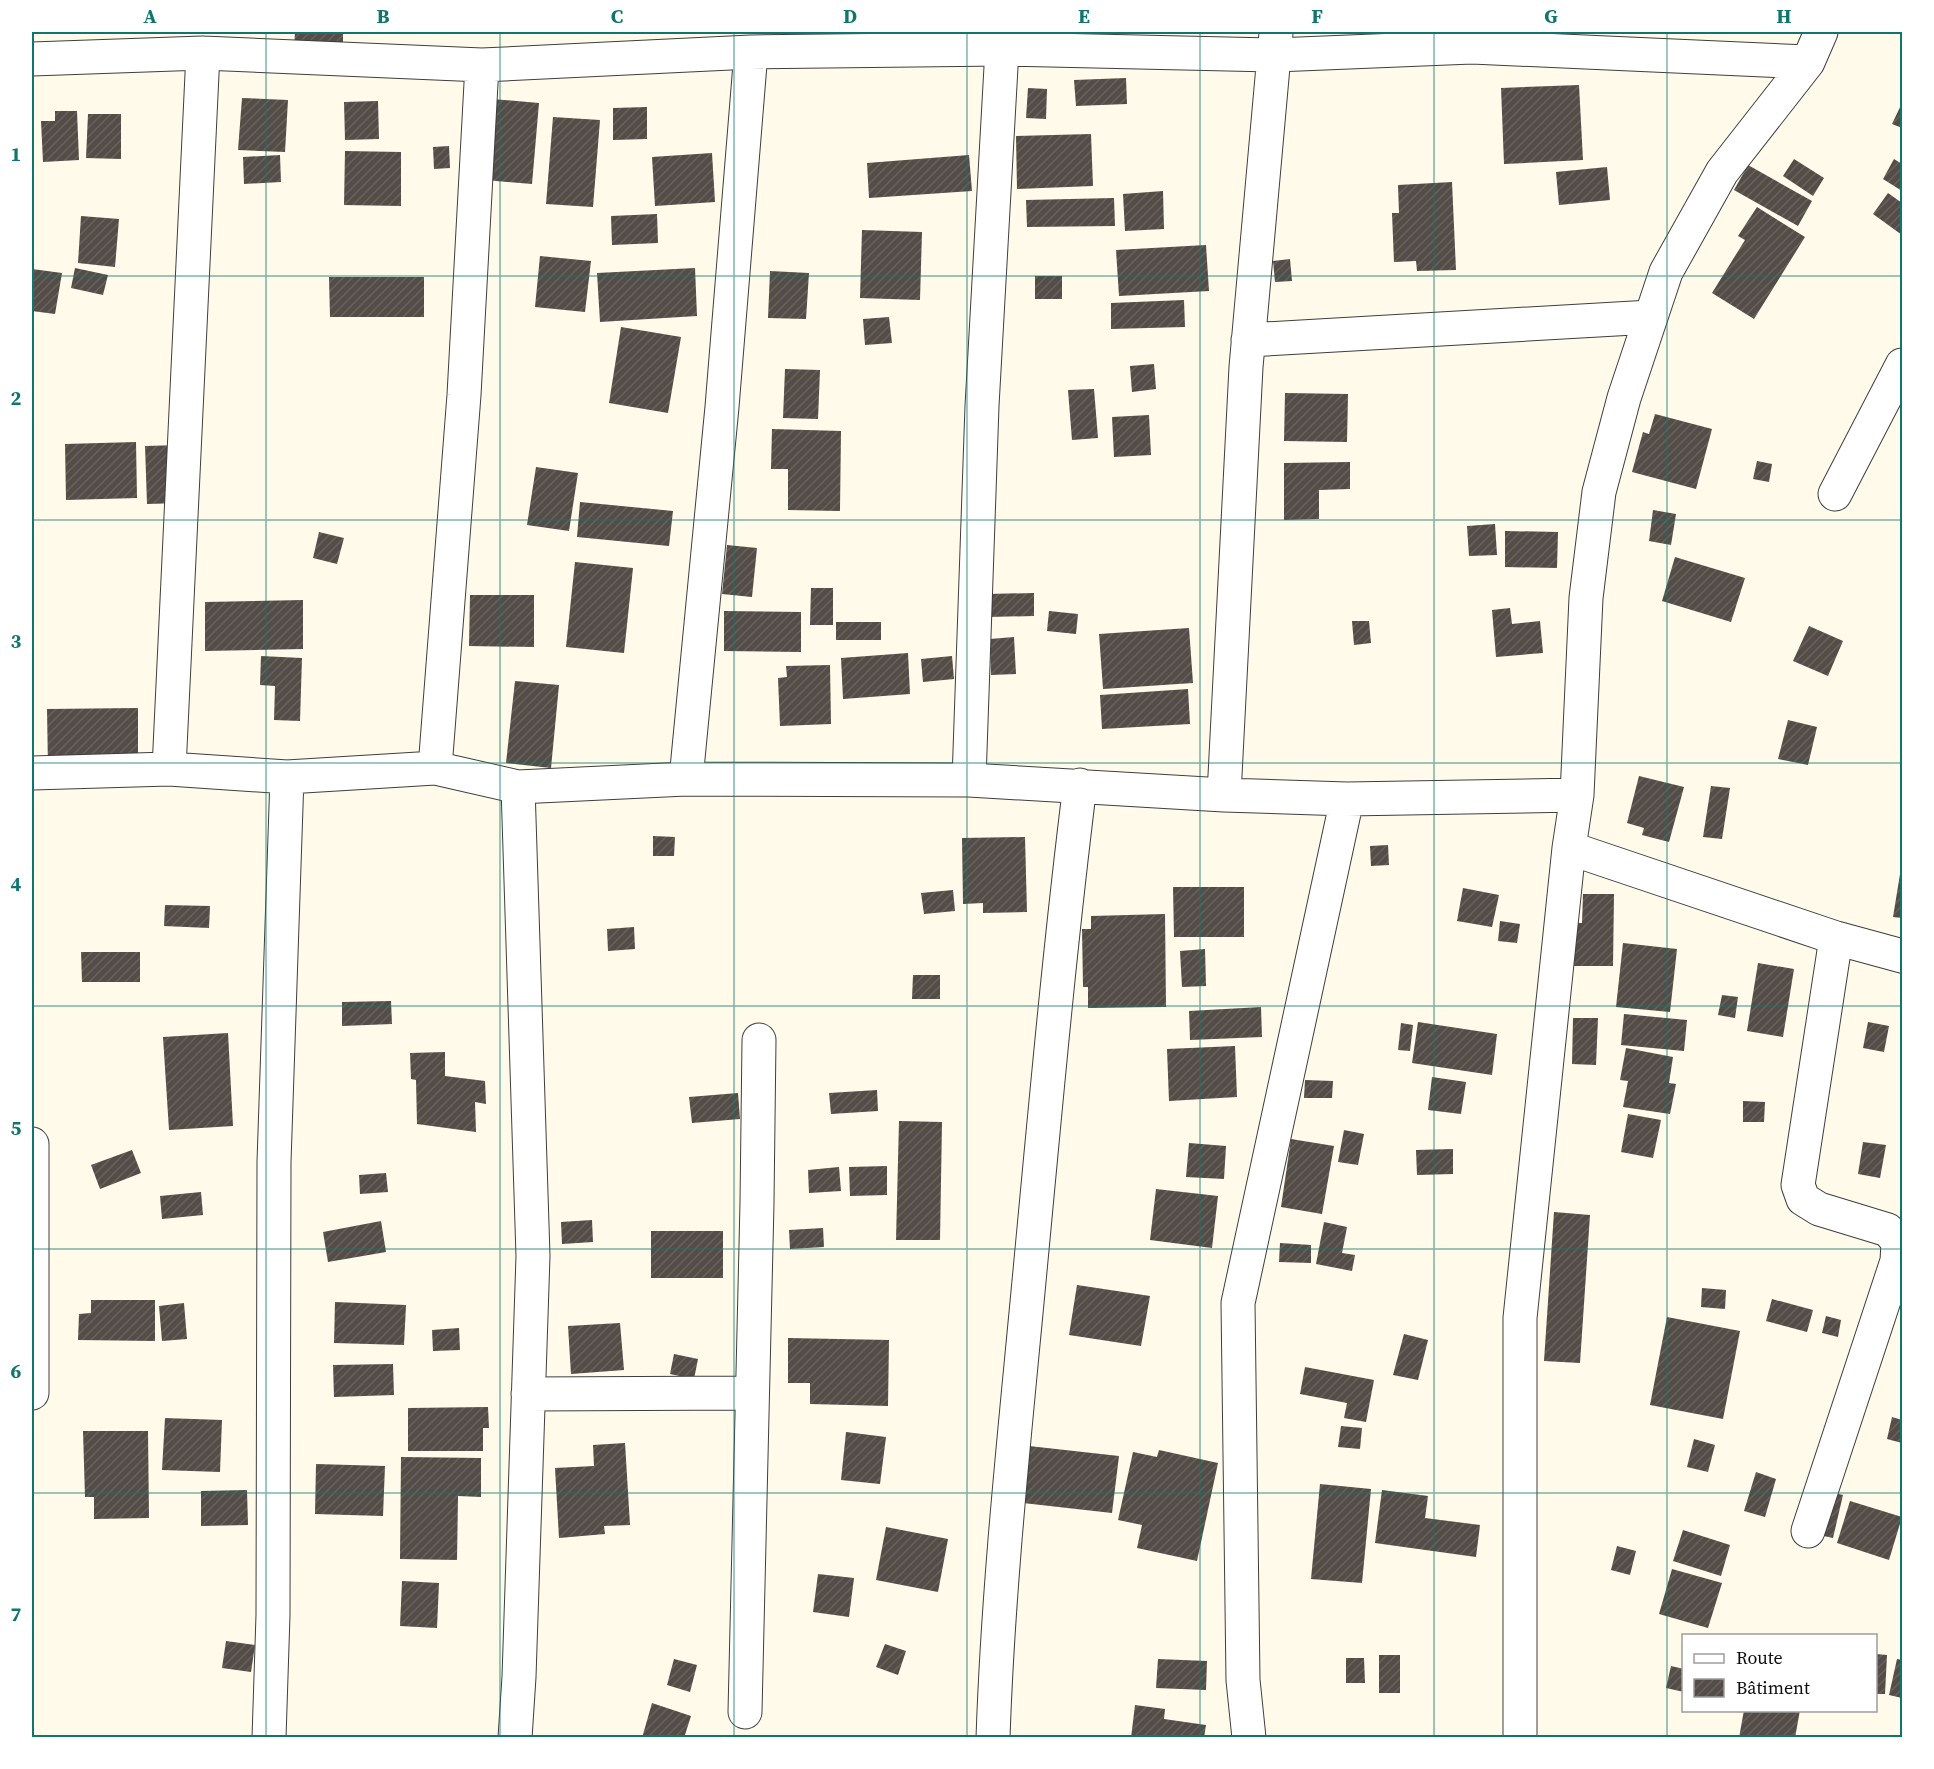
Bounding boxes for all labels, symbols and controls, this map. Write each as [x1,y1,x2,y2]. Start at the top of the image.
text: A [143,2,157,30]
text: B [376,2,390,30]
text: C [611,2,623,30]
text: D [843,2,857,30]
text: E [1078,2,1090,30]
text: F [1311,2,1323,30]
text: G [1544,2,1558,30]
text: H [1776,2,1792,30]
text: 1 [11,140,21,168]
text: 2 [11,384,22,412]
text: 3 [11,627,22,655]
text: 4 [11,870,22,898]
text: 5 [11,1114,22,1142]
text: 6 [11,1357,22,1385]
text: 7 [11,1600,22,1628]
legend [1682,1634,1877,1712]
text: Route [1736,1645,1783,1670]
text: Bâtiment [1736,1675,1810,1700]

